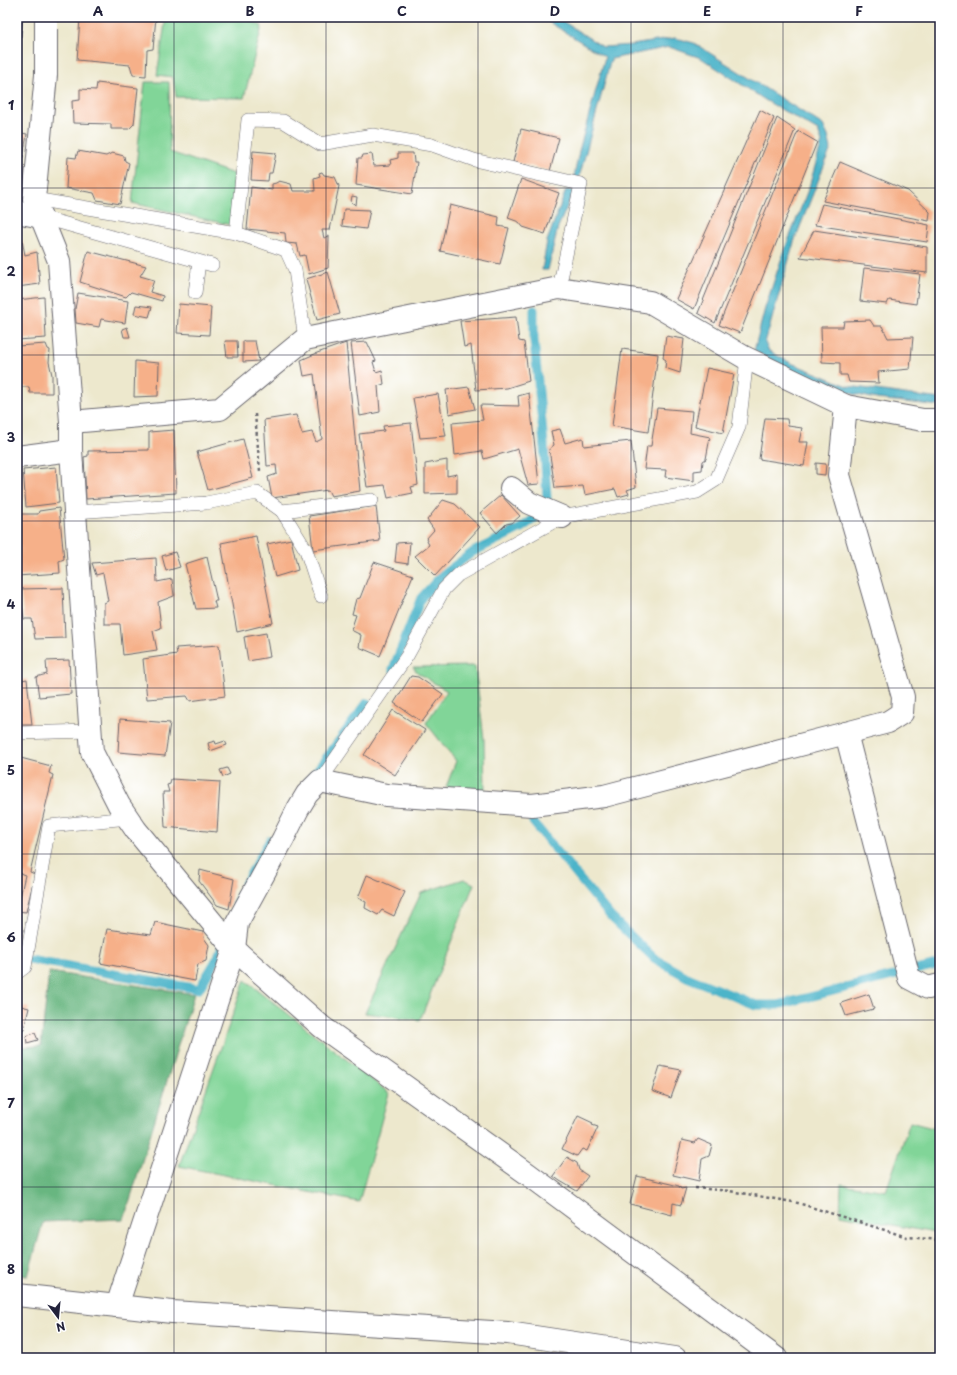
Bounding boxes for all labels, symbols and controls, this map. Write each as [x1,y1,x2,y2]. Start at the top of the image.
text: A [93,1,103,20]
text: B [246,1,255,20]
text: C [397,1,407,20]
text: D [550,1,560,20]
text: E [703,1,711,20]
text: F [855,1,863,20]
text: 1 [8,95,14,114]
text: 2 [6,261,16,280]
text: 3 [7,427,16,446]
text: 4 [7,594,16,613]
text: 5 [7,760,15,779]
text: 6 [6,927,16,946]
text: 7 [7,1093,15,1112]
text: 8 [7,1259,15,1278]
north arrow [38,1297,78,1337]
text: N [54,1318,67,1337]

